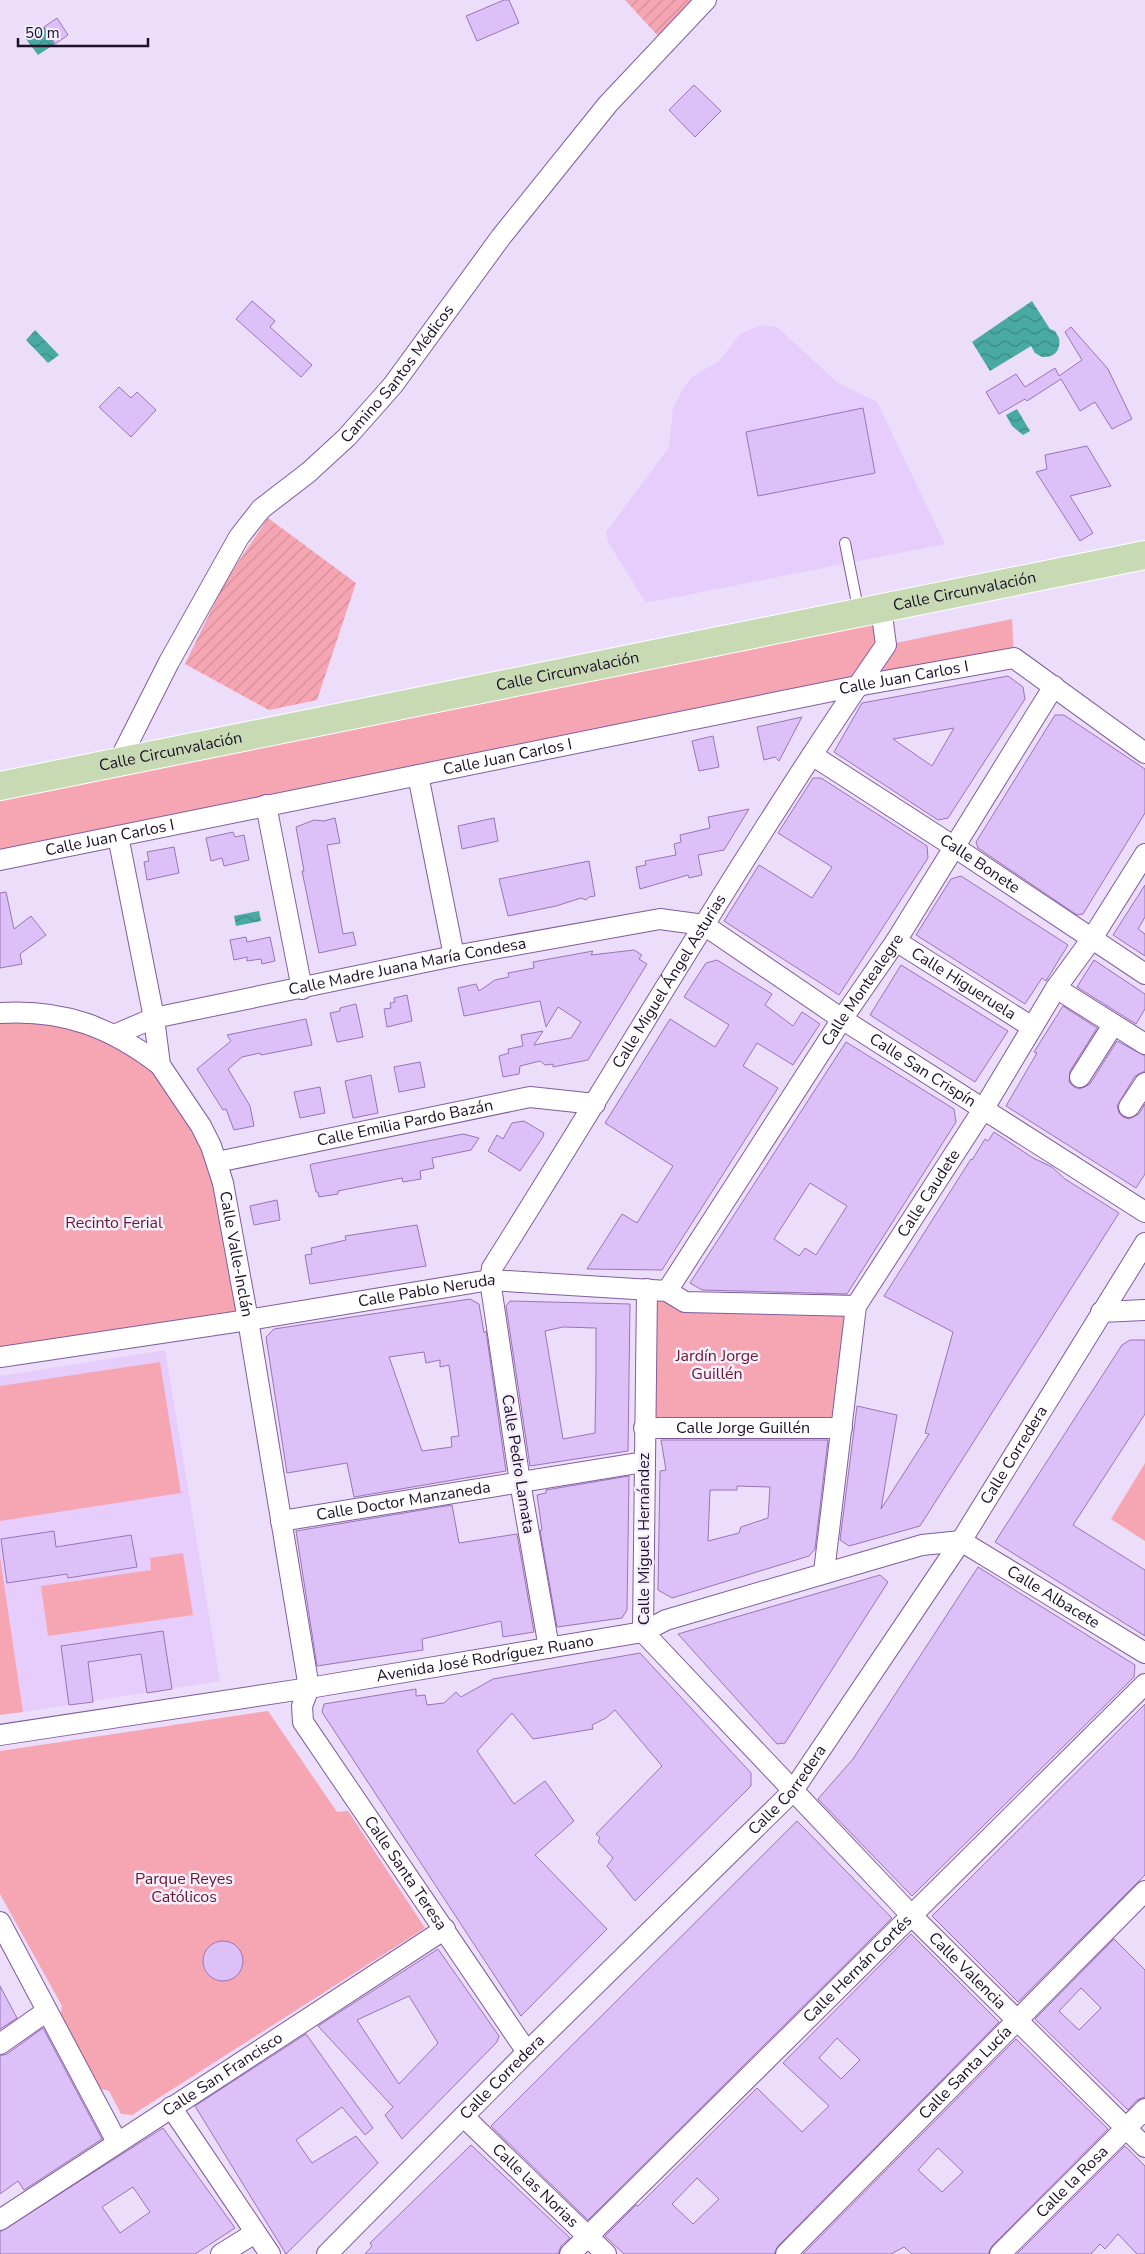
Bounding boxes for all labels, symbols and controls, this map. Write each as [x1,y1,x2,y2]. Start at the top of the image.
scale bar [18,15,148,47]
text: 50 m [25,23,60,43]
street label: Camino Santos Médicos [335,300,459,448]
street label: Calle Circunvalación [891,566,1038,617]
street label: Calle Circunvalación [494,646,641,697]
street label: Calle Juan Carlos I [837,655,970,700]
street label: Calle Circunvalación [97,726,244,777]
street label: Calle Juan Carlos I [441,733,574,781]
street label: Calle Juan Carlos I [43,814,176,862]
street label: Calle Bonete [935,829,1024,899]
street label: Calle Miguel Ángel Asturias [607,890,732,1073]
street label: Calle Montealegre [816,930,909,1051]
street label: Calle Madre Juana María Condesa [287,932,528,1001]
street label: Calle Higueruela [907,942,1020,1025]
street label: Calle San Crispín [865,1028,980,1113]
street label: Calle Emilia Pardo Bazán [315,1094,495,1152]
street label: Calle Caudete [892,1145,965,1242]
street label: Calle Valle-Inclán [214,1189,258,1319]
park label: Recinto Ferial [65,1212,163,1234]
street label: Calle Pablo Neruda [356,1269,496,1313]
park label: Jardín Jorge Guillén [674,1345,759,1385]
street label: Calle Pedro Lamata [496,1393,540,1535]
street label: Calle Corredera [975,1402,1053,1509]
street label: Calle Jorge Guillén [676,1417,810,1439]
street label: Calle Miguel Hernández [633,1453,655,1625]
street label: Calle Doctor Manzaneda [315,1476,492,1526]
street label: Calle Albacete [1003,1560,1104,1634]
street label: Avenida José Rodríguez Ruano [375,1629,595,1688]
street label: Calle Corredera [743,1741,832,1840]
street label: Calle Santa Teresa [359,1812,452,1935]
park label: Parque Reyes Católicos [135,1868,233,1908]
street label: Calle Hernán Cortés [798,1910,917,2028]
street label: Calle Valencia [923,1927,1011,2014]
street label: Calle Santa Lucía [914,2021,1017,2124]
street label: Calle San Francisco [158,2027,287,2122]
street label: Calle Corredera [455,2030,550,2125]
street label: Calle las Norias [487,2139,583,2233]
street label: Calle la Rosa [1031,2141,1113,2223]

